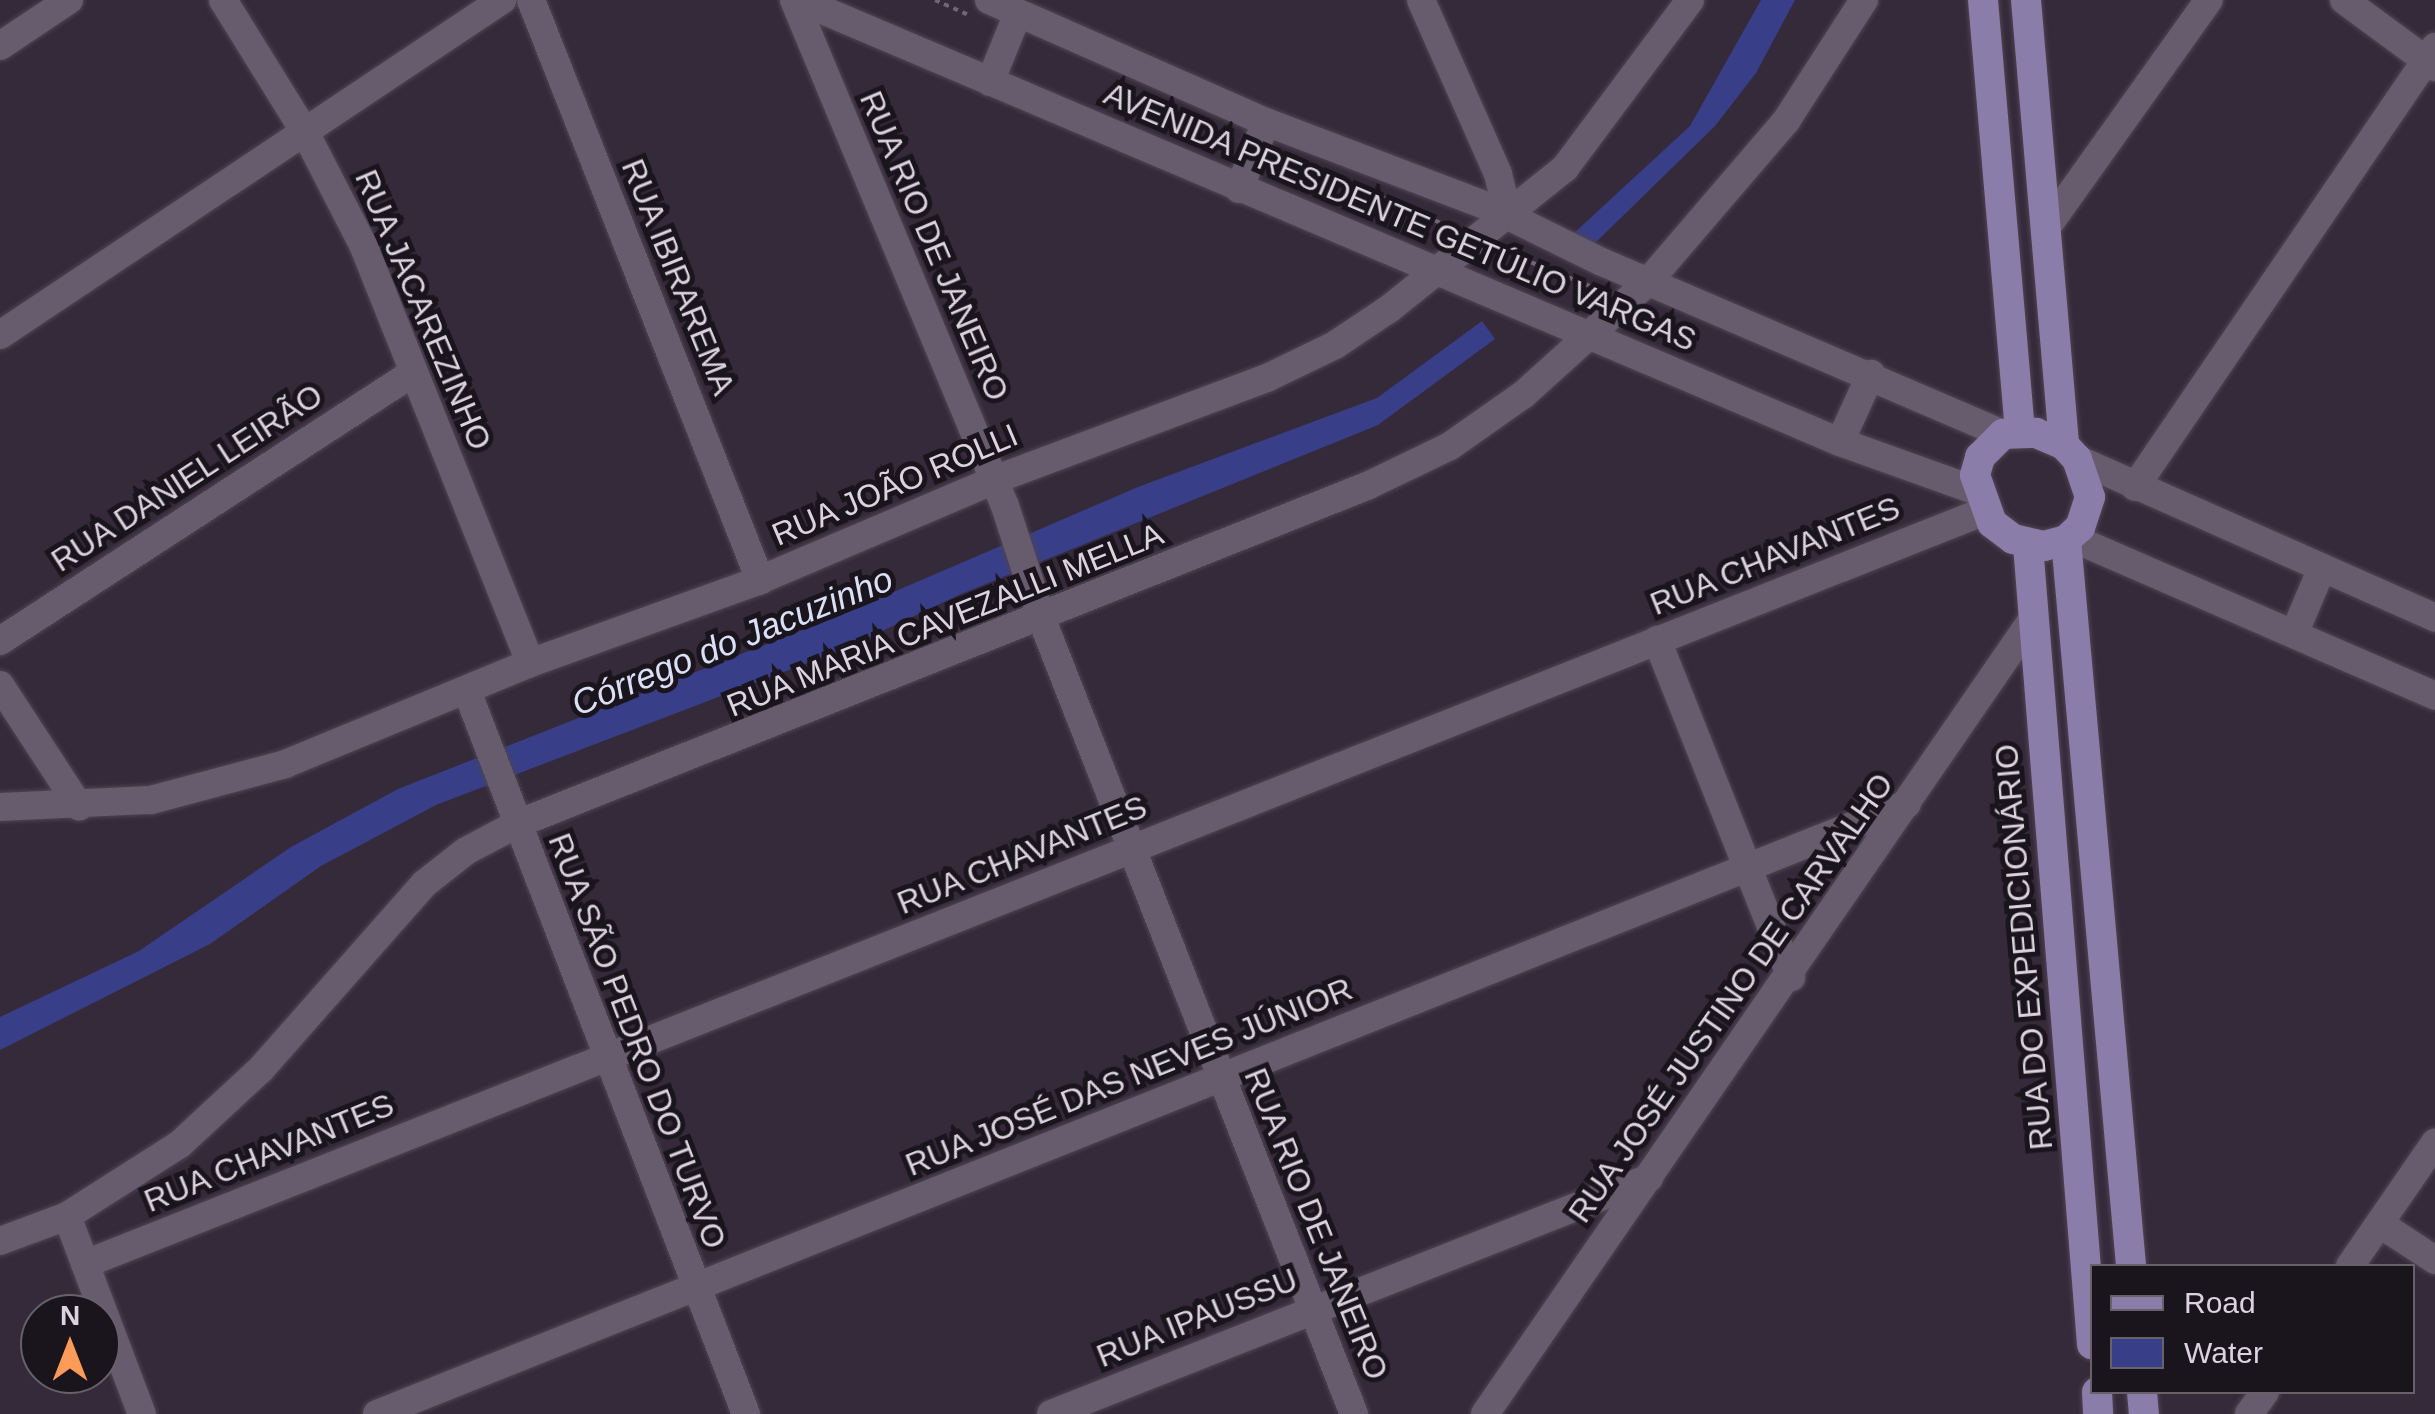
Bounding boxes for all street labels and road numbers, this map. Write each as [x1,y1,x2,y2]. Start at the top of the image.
street label: AVENIDA PRESIDENTE GETÚLIO VARGAS [1098,74,1702,360]
street label: RUA RIO DE JANEIRO [851,85,1017,407]
street label: RUA IBIRAREMA [613,153,743,401]
street label: RUA JACAREZINHO [346,163,500,457]
street label: RUA DANIEL LEIRÃO [43,375,331,581]
street label: RUA JOÃO ROLLI [766,416,1024,554]
street label: RUA CHAVANTES [1644,488,1906,624]
street label: RUA MARIA CAVEZALLI MELLA [720,514,1170,726]
street label: RUA DO EXPEDICIONÁRIO [1987,742,2061,1152]
street label: RUA JOSÉ JUSTINO DE CARVALHO [1560,765,1902,1231]
street label: RUA CHAVANTES [891,787,1153,923]
street label: RUA SÃO PEDRO DO TURVO [540,827,734,1255]
street label: RUA JOSÉ DAS NEVES JÚNIOR [899,969,1359,1185]
street label: RUA RIO DE JANEIRO [1236,1062,1396,1386]
street label: RUA CHAVANTES [138,1085,400,1221]
street label: RUA IPAUSSU [1090,1260,1304,1376]

